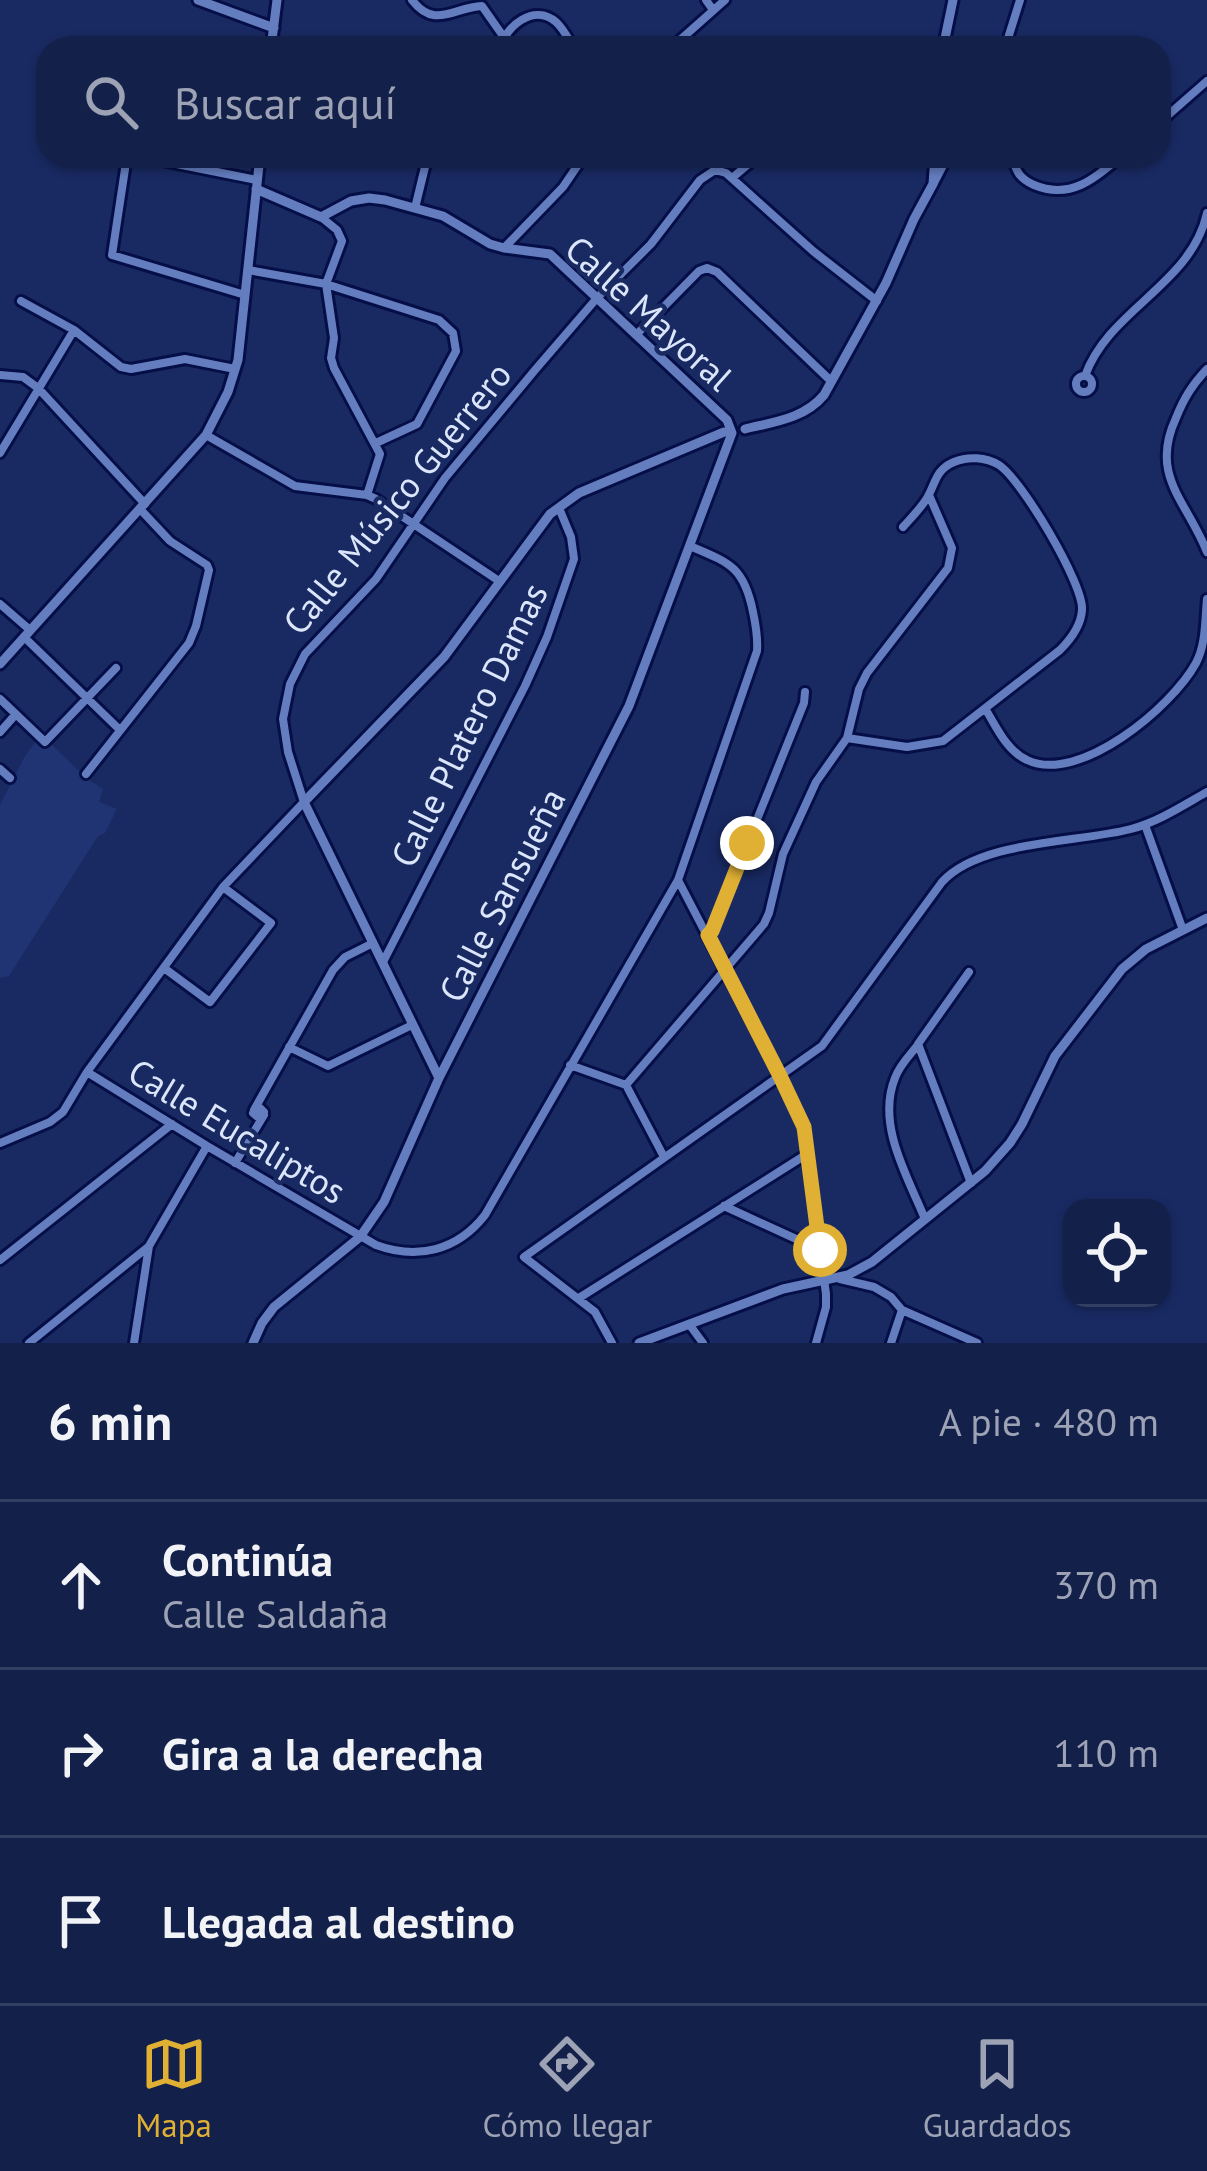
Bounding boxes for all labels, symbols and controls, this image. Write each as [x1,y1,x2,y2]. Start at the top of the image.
search box [36,36,1171,168]
icon: search [78,69,144,135]
text: Buscar aquí [174,73,396,131]
street label: Calle Mayoral [556,225,743,400]
street label: Calle Músico Guerrero [272,352,521,644]
street label: Calle Platero Damas [379,575,558,874]
street label: Calle Sansueña [428,780,576,1010]
route end [720,816,774,870]
street label: Calle Eucaliptos [120,1047,355,1214]
map controls [1063,1199,1171,1307]
button: locate [1063,1199,1171,1307]
route start [793,1223,847,1277]
text: 6 min [48,1388,172,1454]
text: A pie · 480 m [939,1396,1159,1447]
text: Continúa [162,1530,333,1588]
icon: ahead [48,1552,114,1618]
text: 370 m [1053,1559,1159,1610]
text: Calle Saldaña [162,1588,388,1639]
icon: right [48,1720,114,1786]
text: Gira a la derecha [162,1724,484,1782]
text: 110 m [1053,1727,1159,1778]
icon: arrive [48,1888,114,1954]
text: Llegada al destino [162,1892,515,1950]
tab: Mapa [135,2031,212,2146]
tab: Cómo llegar [483,2031,652,2146]
tab: Guardados [923,2031,1072,2146]

